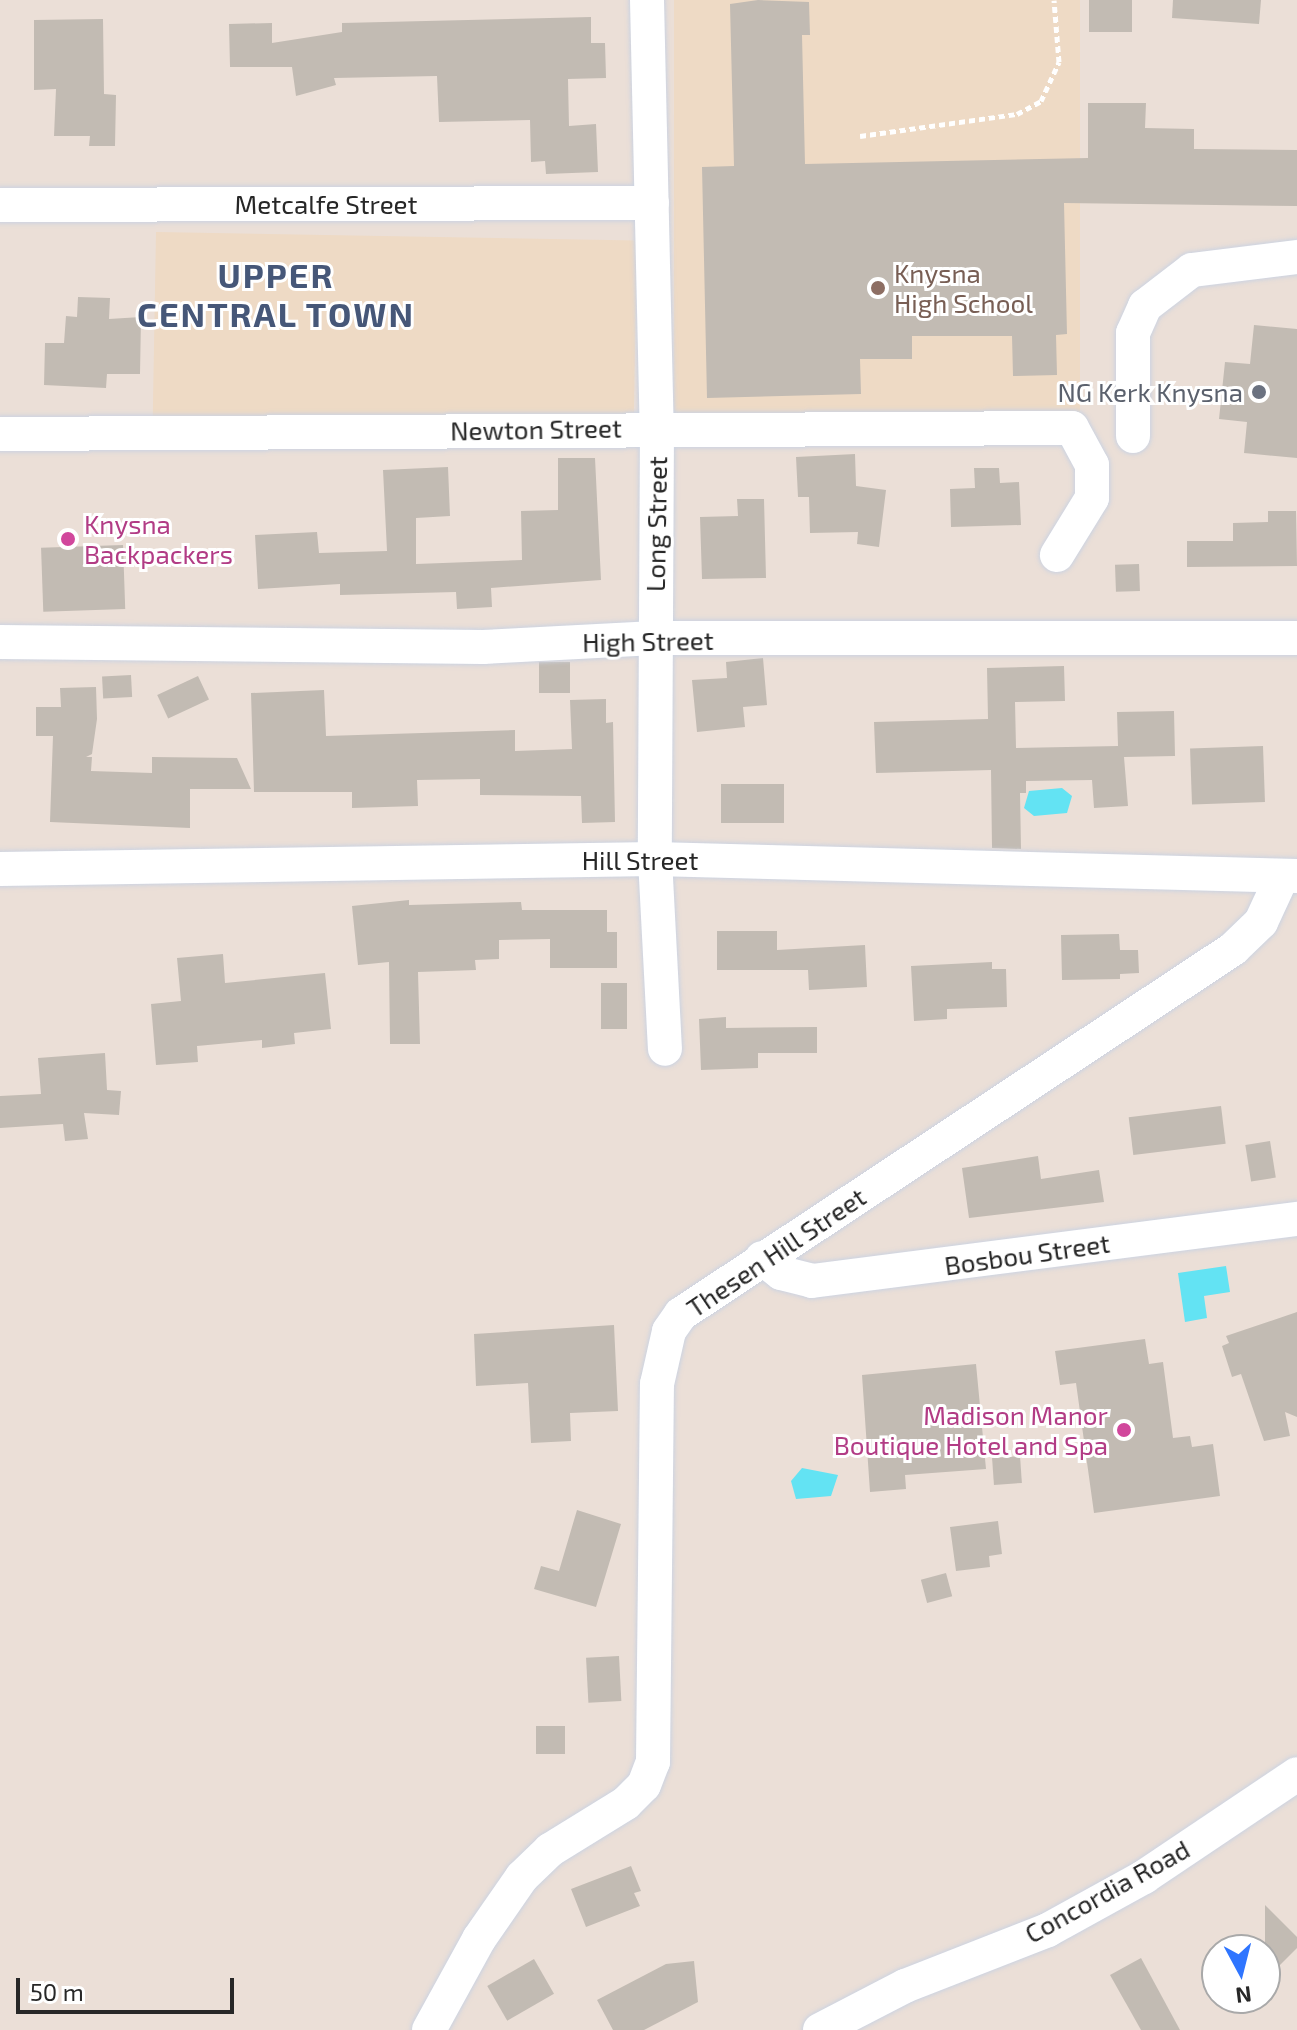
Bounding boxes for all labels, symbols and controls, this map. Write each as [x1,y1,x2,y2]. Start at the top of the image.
street label: Metcalfe Street [235,188,417,220]
district label: UPPER CENTRAL TOWN [136,254,416,334]
place label: Knysna High School [894,257,1033,318]
marker: Knysna High School [869,279,887,297]
place label: NG Kerk Knysna [1057,376,1243,408]
marker: NG Kerk Knysna [1250,383,1268,401]
street label: Newton Street [450,412,622,446]
street label: Long Street [639,456,673,592]
place label: Knysna Backpackers [84,508,233,570]
marker: Knysna Backpackers [59,530,77,548]
street label: High Street [582,624,714,658]
street label: Hill Street [581,844,699,876]
street label: Thesen Hill Street [680,1180,872,1324]
street label: Bosbou Street [942,1227,1112,1281]
place label: Madison Manor Boutique Hotel and Spa [833,1399,1108,1460]
marker: Madison Manor Boutique Hotel and Spa [1115,1421,1133,1439]
street label: Concordia Road [1019,1833,1195,1949]
north arrow [1201,1934,1281,2014]
scale bar [20,1962,238,2012]
text: 50 m [30,1977,84,2006]
text: N [1234,1982,1253,2010]

